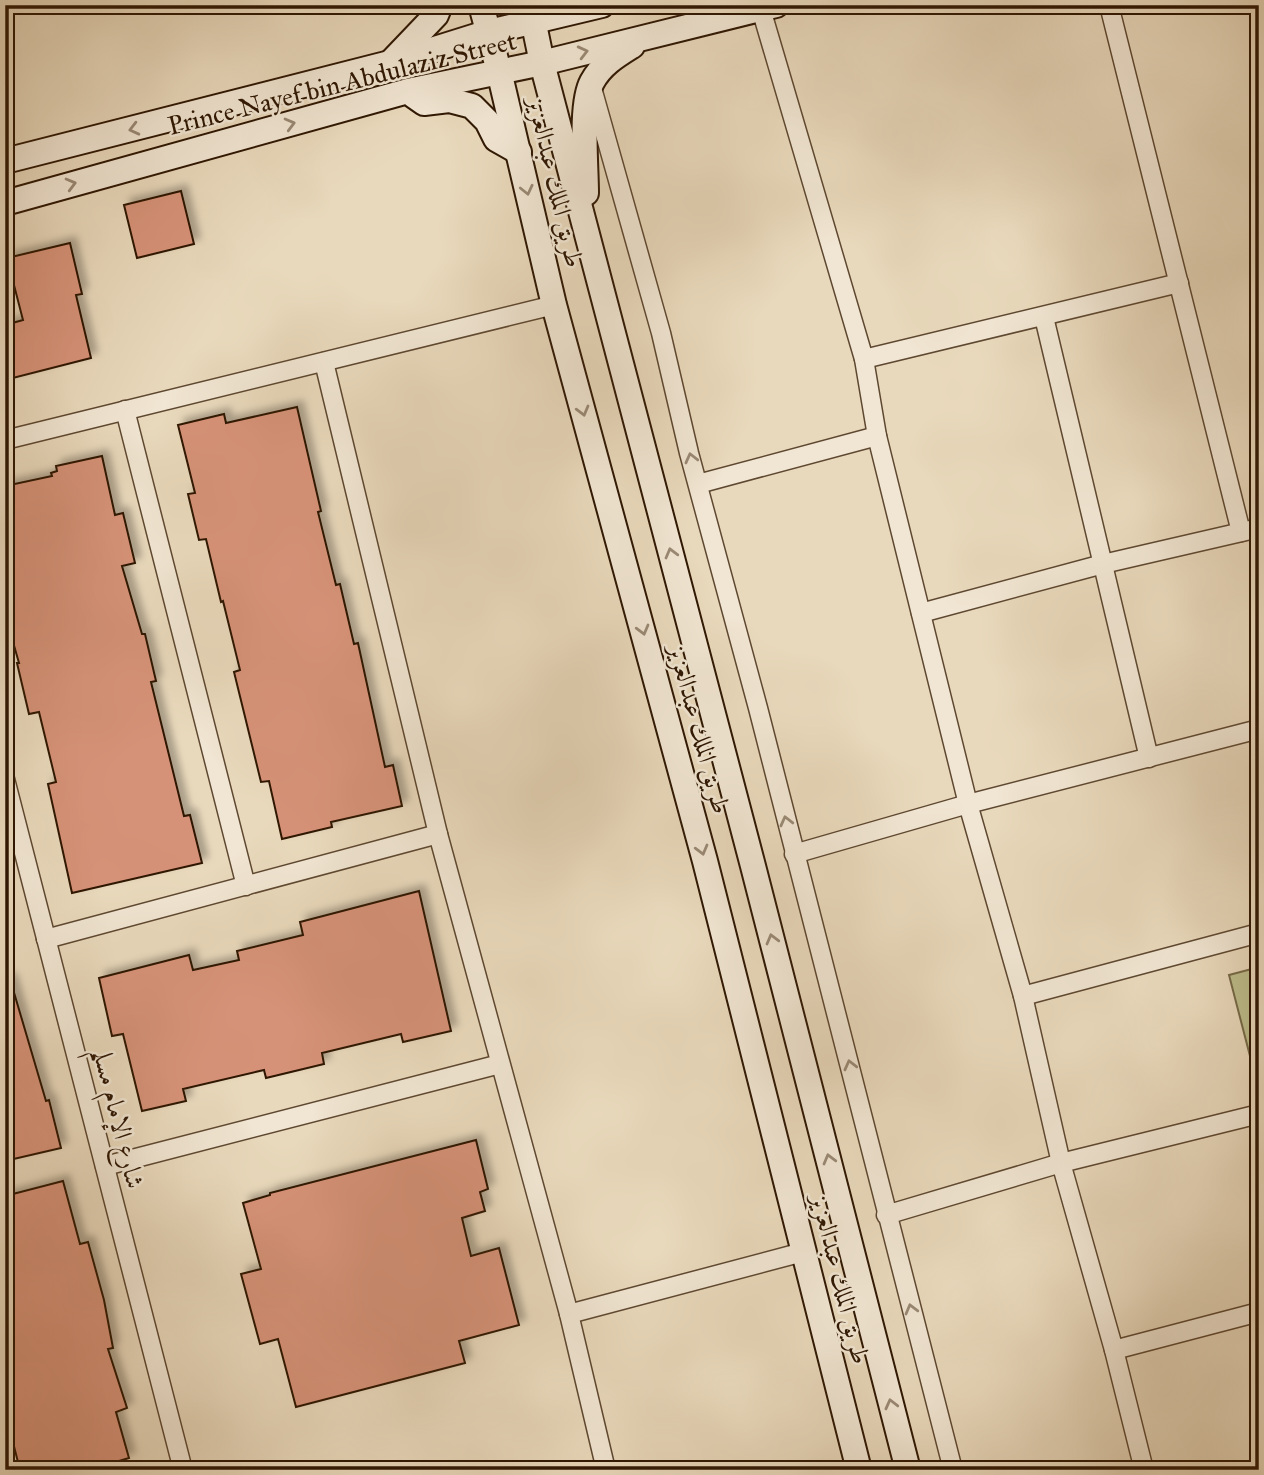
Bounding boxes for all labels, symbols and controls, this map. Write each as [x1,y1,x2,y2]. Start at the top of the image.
street label: Prince Nayef bin Abdulaziz Street [164,24,520,142]
one-way arrow [576,46,588,60]
street label: طريق الملك عبدالعزيز [519,91,591,271]
one-way arrow [284,117,296,132]
one-way arrow [128,121,140,135]
one-way arrow [65,178,77,193]
one-way arrow [519,184,534,196]
one-way arrow [574,405,589,417]
one-way arrow [685,453,699,465]
one-way arrow [665,547,679,559]
one-way arrow [634,624,649,636]
street label: طريق الملك عبدالعزيز [660,638,738,817]
one-way arrow [780,815,794,827]
one-way arrow [694,844,709,856]
one-way arrow [766,933,780,945]
street label: شارع الإمام مسلم [76,1044,152,1194]
one-way arrow [844,1059,858,1071]
one-way arrow [823,1153,837,1165]
street label: طريق الملك عبدالعزيز [803,1188,878,1368]
one-way arrow [905,1303,919,1315]
one-way arrow [885,1398,899,1410]

